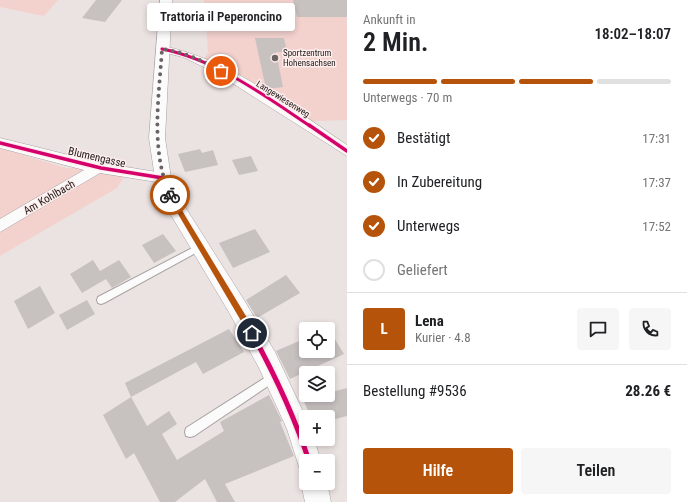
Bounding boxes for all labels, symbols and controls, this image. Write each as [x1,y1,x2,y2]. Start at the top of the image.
callout: Trattoria il Peperoncino [147,3,295,31]
text: Trattoria il Peperoncino [160,9,282,24]
text: Ankunft in [363,12,415,27]
text: 18:02–18:07 [594,25,671,43]
text: 2 Min. [363,27,428,57]
place label: Sportzentrum Hohensachsen [283,48,336,68]
marker: Sportzentrum Hohensachsen [270,53,280,63]
pin [204,54,238,88]
icon: bag [210,60,232,82]
street label: Langewiesenweg [255,79,311,119]
text: Unterwegs · 70 m [363,90,452,105]
icon: check [363,127,385,149]
text: Bestätigt [397,129,450,147]
text: 17:31 [642,131,671,146]
street label: Blumengasse [67,145,127,170]
icon: check [363,171,385,193]
text: In Zubereitung [397,173,482,191]
courier [150,175,190,215]
text: 17:37 [642,175,671,190]
street label: Am Kohlbach [21,177,77,217]
icon: bike [159,184,181,206]
icon: check [363,215,385,237]
text: Unterwegs [397,217,460,235]
text: 17:52 [642,219,671,234]
text: Geliefert [397,261,448,279]
button: chat [577,308,619,350]
button: phone [629,308,671,350]
text: Lena [415,312,444,330]
pin [235,316,269,350]
text: L [380,320,388,338]
icon: home [241,322,263,344]
map controls [299,322,335,490]
button: locate [299,322,335,358]
text: Kurier · 4.8 [415,330,471,345]
button: layers [299,366,335,402]
text: Bestellung #9536 [363,382,467,400]
text: 28.26 € [625,382,671,400]
button: + [299,410,335,446]
button: Hilfe [363,448,513,494]
button: Teilen [521,448,671,494]
button: − [299,454,335,490]

